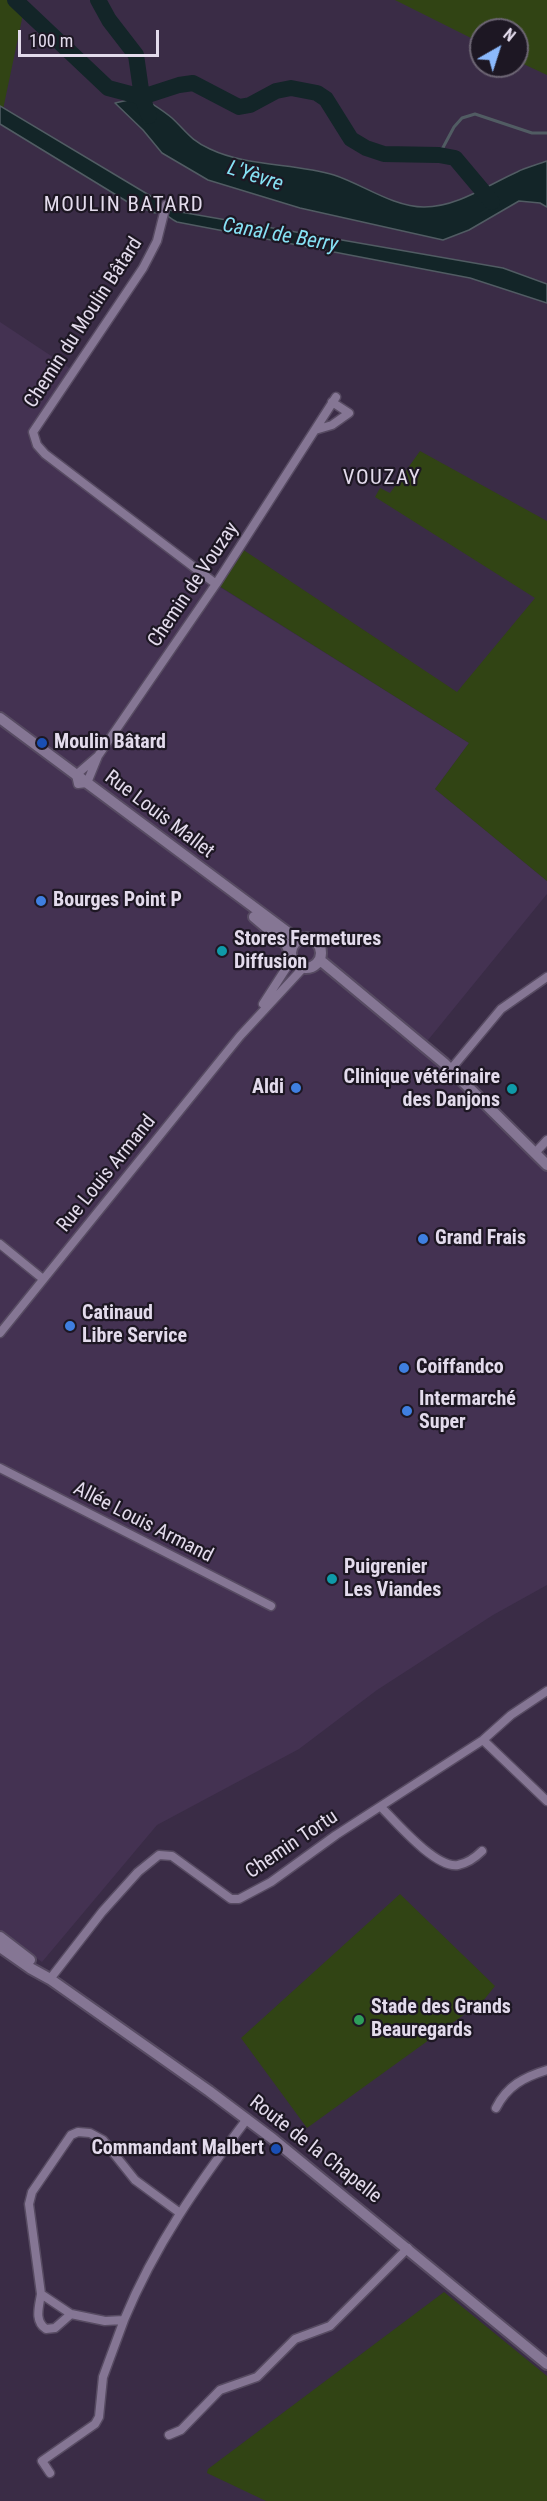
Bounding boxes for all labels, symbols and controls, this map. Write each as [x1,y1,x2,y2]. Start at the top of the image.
scale bar [21,18,162,56]
north arrow [469,18,529,78]
text: N [500,25,519,46]
text: 100 m [29,30,73,51]
water label: L'Yèvre [224,156,286,198]
district label: MOULIN BATARD [44,193,204,219]
water label: Canal de Berry [220,213,340,259]
street label: Chemin du Moulin Bâtard [20,233,148,413]
district label: VOUZAY [343,466,421,492]
street label: Chemin de Vouzay [143,518,245,652]
place label: Moulin Bâtard [54,731,166,755]
marker: Moulin Bâtard [35,736,49,750]
street label: Rue Louis Mallet [99,766,219,864]
place label: Bourges Point P [53,889,182,913]
marker: Bourges Point P [34,894,48,908]
place label: Stores Fermetures Diffusion [234,928,381,975]
marker: Stores Fermetures Diffusion [215,944,229,958]
place label: Clinique vétérinaire des Danjons [344,1066,500,1113]
place label: Aldi [252,1076,284,1100]
marker: Aldi [289,1081,303,1095]
marker: Clinique vétérinaire des Danjons [505,1082,519,1096]
street label: Rue Louis Armand [52,1111,162,1237]
place label: Grand Frais [435,1227,526,1251]
marker: Grand Frais [416,1232,430,1246]
place label: Catinaud Libre Service [82,1302,187,1349]
marker: Catinaud Libre Service [63,1319,77,1333]
place label: Coiffandco [416,1356,504,1380]
marker: Coiffandco [397,1361,411,1375]
place label: Intermarché Super [419,1388,516,1435]
marker: Intermarché Super [400,1404,414,1418]
street label: Allée Louis Armand [69,1477,217,1569]
place label: Puigrenier Les Viandes [344,1556,441,1603]
marker: Puigrenier Les Viandes [325,1572,339,1586]
street label: Chemin Tortu [241,1805,343,1885]
place label: Stade des Grands Beauregards [371,1996,511,2043]
marker: Stade des Grands Beauregards [352,2013,366,2027]
street label: Route de la Chapelle [244,2091,386,2209]
place label: Commandant Malbert [91,2137,264,2161]
marker: Commandant Malbert [269,2142,283,2156]

